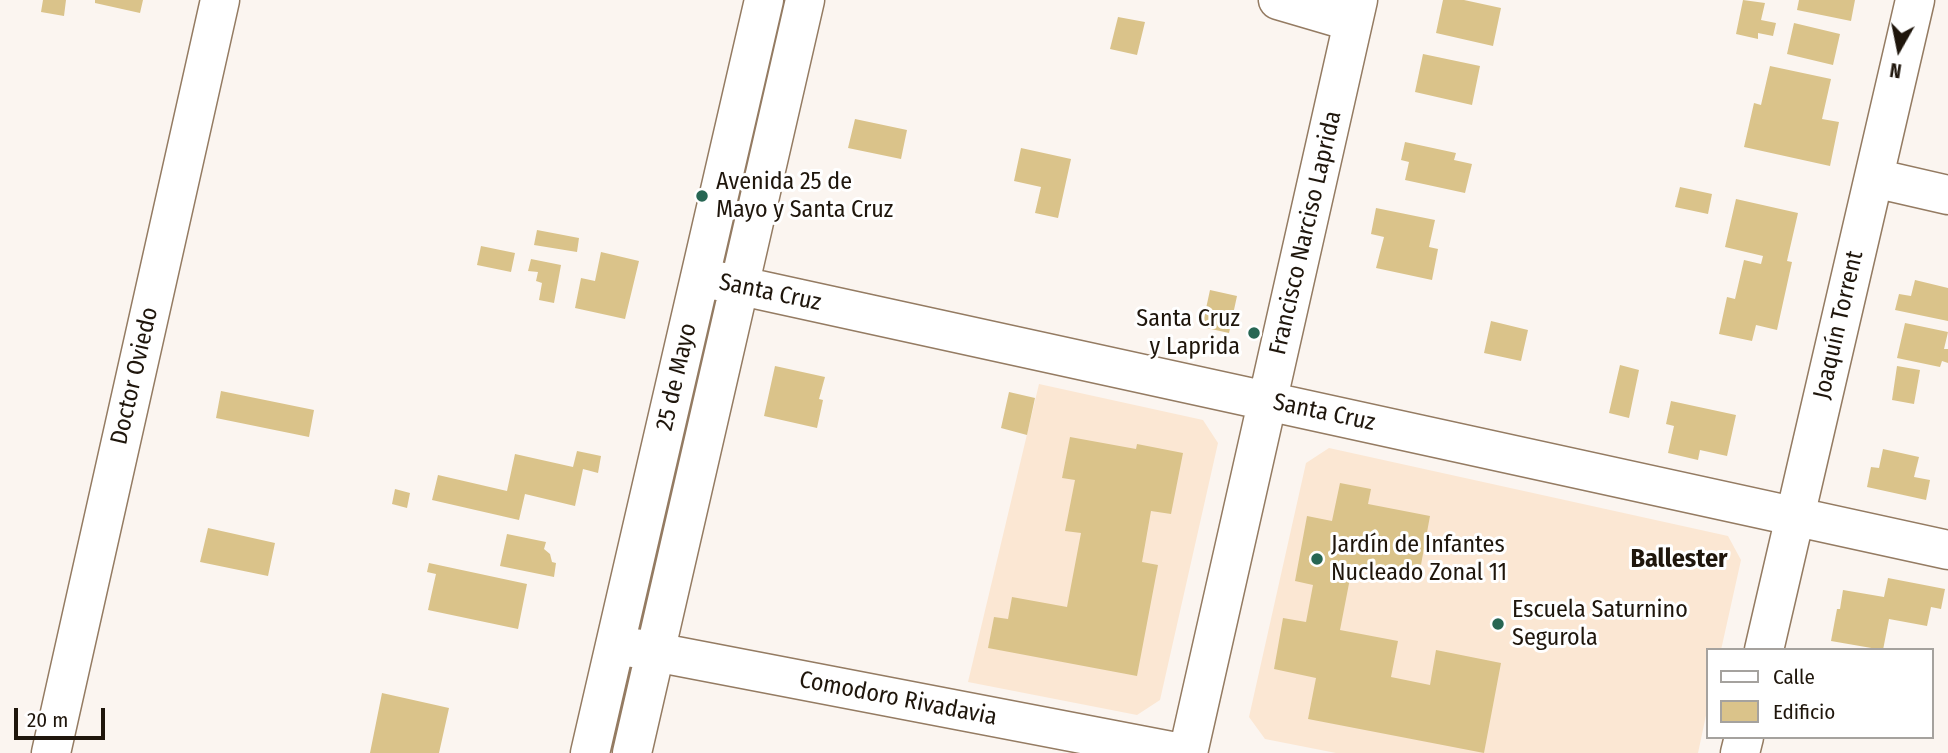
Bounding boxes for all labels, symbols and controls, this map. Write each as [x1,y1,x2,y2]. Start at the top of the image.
north arrow [1864,14,1934,84]
text: N [1888,58,1903,82]
street label: Francisco Narciso Laprida [1264,108,1348,358]
place label: Avenida 25 de Mayo y Santa Cruz [716,168,893,224]
marker: Avenida 25 de Mayo y Santa Cruz [694,188,710,204]
street label: Joaquín Torrent [1808,248,1870,402]
street label: Santa Cruz [716,268,824,318]
street label: Doctor Oviedo [105,305,165,447]
place label: Santa Cruz y Laprida [1136,305,1240,361]
street label: 25 de Mayo [651,321,703,433]
marker: Santa Cruz y Laprida [1246,325,1262,341]
street label: Santa Cruz [1270,388,1378,438]
place label: Jardín de Infantes Nucleado Zonal 11 [1331,531,1507,587]
district label: Ballester [1630,544,1728,576]
marker: Jardín de Infantes Nucleado Zonal 11 [1309,551,1325,567]
place label: Escuela Saturnino Segurola [1512,596,1688,652]
marker: Escuela Saturnino Segurola [1490,616,1506,632]
legend [1706,648,1934,739]
text: Calle [1773,664,1815,690]
street label: Comodoro Rivadavia [797,666,999,732]
scale bar [18,694,108,738]
text: Edificio [1773,699,1835,725]
text: 20 m [27,707,68,733]

